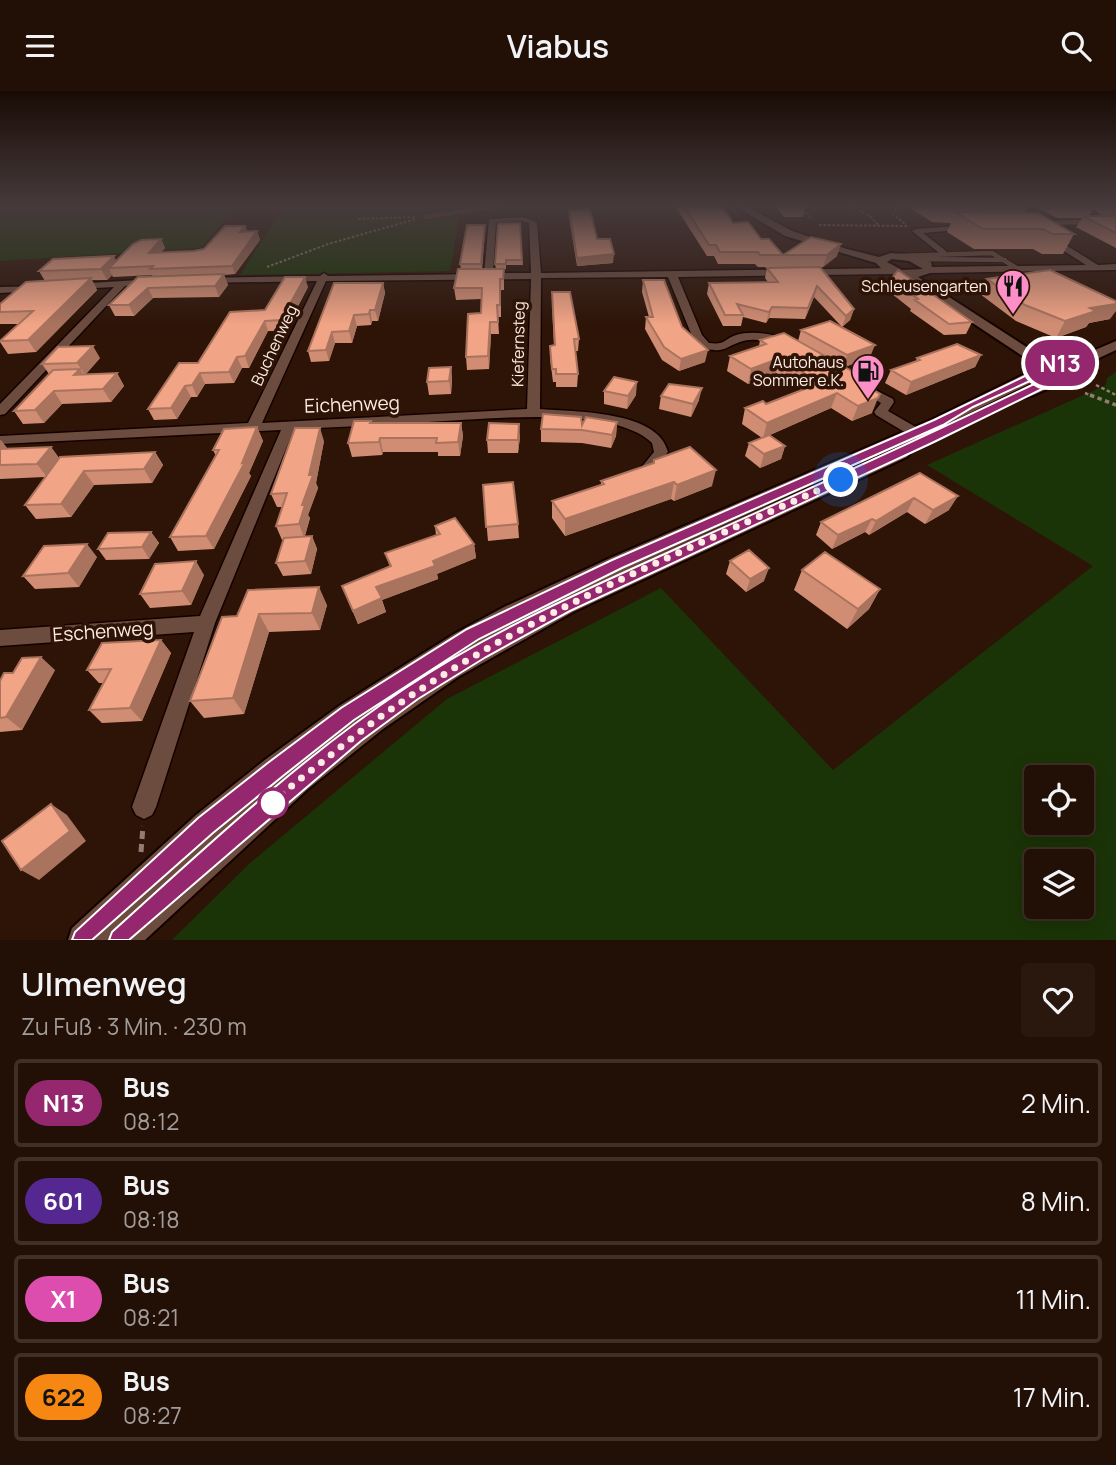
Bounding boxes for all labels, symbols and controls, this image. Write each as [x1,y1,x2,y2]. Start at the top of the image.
text: Viabus [507,24,609,68]
icon: menu [21,27,59,65]
icon: search [1057,27,1095,65]
restaurant icon: Schleusengarten [994,267,1032,316]
place label: Schleusengarten [861,275,988,297]
street label: Buchenweg [246,301,302,389]
street label: Kiefernsteg [506,301,530,387]
line badge: N13 [1020,340,1100,386]
text: N13 [1039,346,1081,379]
place label: Autohaus Sommer e.K. [753,351,844,391]
fuel station icon: Autohaus Sommer e.K. [849,352,887,401]
street label: Eichenweg [304,389,400,419]
your location [823,462,858,497]
street label: Eschenweg [52,614,154,648]
map controls [1024,765,1094,919]
button: locate [1024,765,1094,835]
unlabelled marker [258,788,288,818]
button: layers [1024,849,1094,919]
text: Ulmenweg [21,961,187,1006]
button: heart [1021,963,1095,1037]
text: Zu Fuß · 3 Min. · 230 m [21,1010,247,1042]
text: Bus [123,1069,170,1105]
text: 2 Min. [1021,1085,1091,1121]
text: N13 [43,1086,84,1119]
text: 08:12 [123,1105,179,1137]
text: Bus [123,1167,170,1203]
text: 8 Min. [1021,1183,1091,1219]
text: 601 [43,1184,84,1217]
text: 08:18 [123,1203,180,1235]
text: Bus [123,1265,170,1301]
text: 11 Min. [1016,1281,1091,1317]
text: X1 [50,1282,77,1315]
text: 08:21 [123,1301,179,1333]
text: Bus [123,1363,170,1399]
text: 17 Min. [1013,1379,1091,1415]
text: 622 [42,1380,85,1413]
text: 08:27 [123,1399,182,1431]

